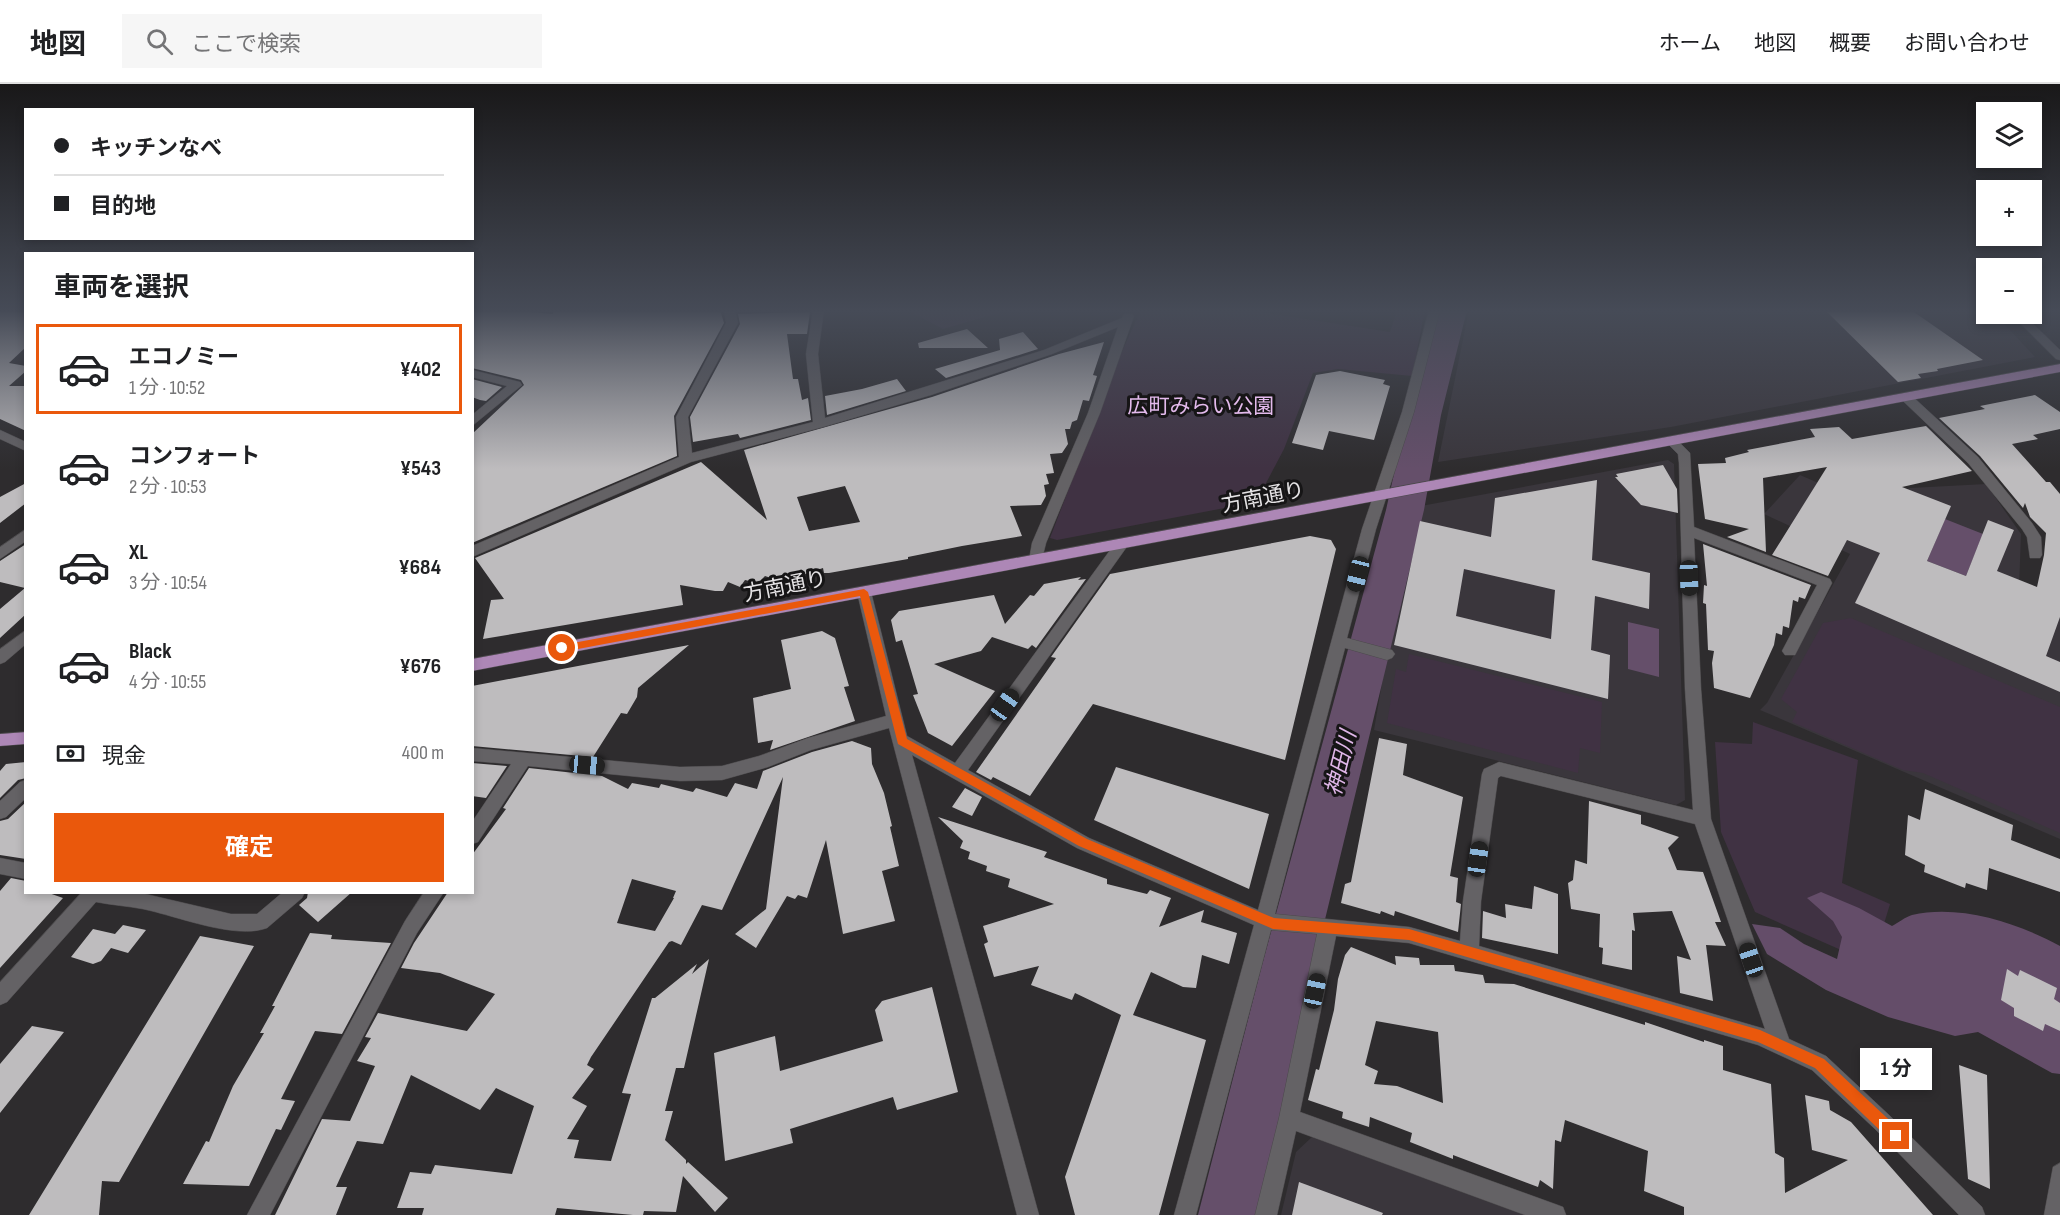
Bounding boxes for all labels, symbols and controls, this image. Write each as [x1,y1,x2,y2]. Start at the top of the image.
search box [122,14,542,68]
icon: search [143,25,176,58]
text: 地図 [30,28,86,61]
text: ここで検索 [191,31,301,58]
text: ホーム [1659,31,1721,56]
text: 地図 [1754,31,1796,56]
text: 概要 [1829,31,1871,56]
text: お問い合わせ [1904,31,2030,56]
map controls [1976,102,2042,324]
button: layers [1976,102,2042,168]
text: キッチンなべ [90,135,222,162]
button: + [1976,180,2042,246]
text: 目的地 [90,193,156,220]
button: − [1976,258,2042,324]
text: 車両を選択 [54,272,189,304]
icon: car [57,342,111,396]
text: エコノミー [129,344,239,371]
text: ¥402 [400,356,441,383]
text: 1 分 · 10:52 [129,376,205,400]
park label: 広町みらい公園 [1128,394,1275,419]
icon: car [57,441,111,495]
text: コンフォート [129,443,260,470]
text: ¥543 [400,455,441,482]
text: 2 分 · 10:53 [129,475,207,499]
street label: 方南通り [1219,477,1307,518]
text: XL [129,539,148,566]
icon: car [57,540,111,594]
text: ¥684 [398,554,441,581]
car [1345,554,1371,594]
car [1679,560,1699,596]
street label: 方南通り [741,566,829,607]
text: 3 分 · 10:54 [129,571,207,595]
route start [548,634,575,661]
text: Black [129,638,171,665]
icon: car [57,639,111,693]
text: ¥676 [399,653,441,680]
text: 4 分 · 10:55 [129,670,206,694]
car [987,685,1023,725]
water label: 神田川 [1320,726,1363,799]
icon: cash [54,737,87,770]
text: 400 m [402,741,444,765]
text: 現金 [102,743,146,770]
car [568,754,606,776]
button: 確定 [54,813,444,882]
car [1467,840,1489,878]
car [1737,940,1765,980]
car [1302,972,1328,1010]
callout: 1 分 [1860,1049,1932,1091]
text: 1 分 [1881,1057,1911,1081]
route end [1882,1122,1909,1149]

